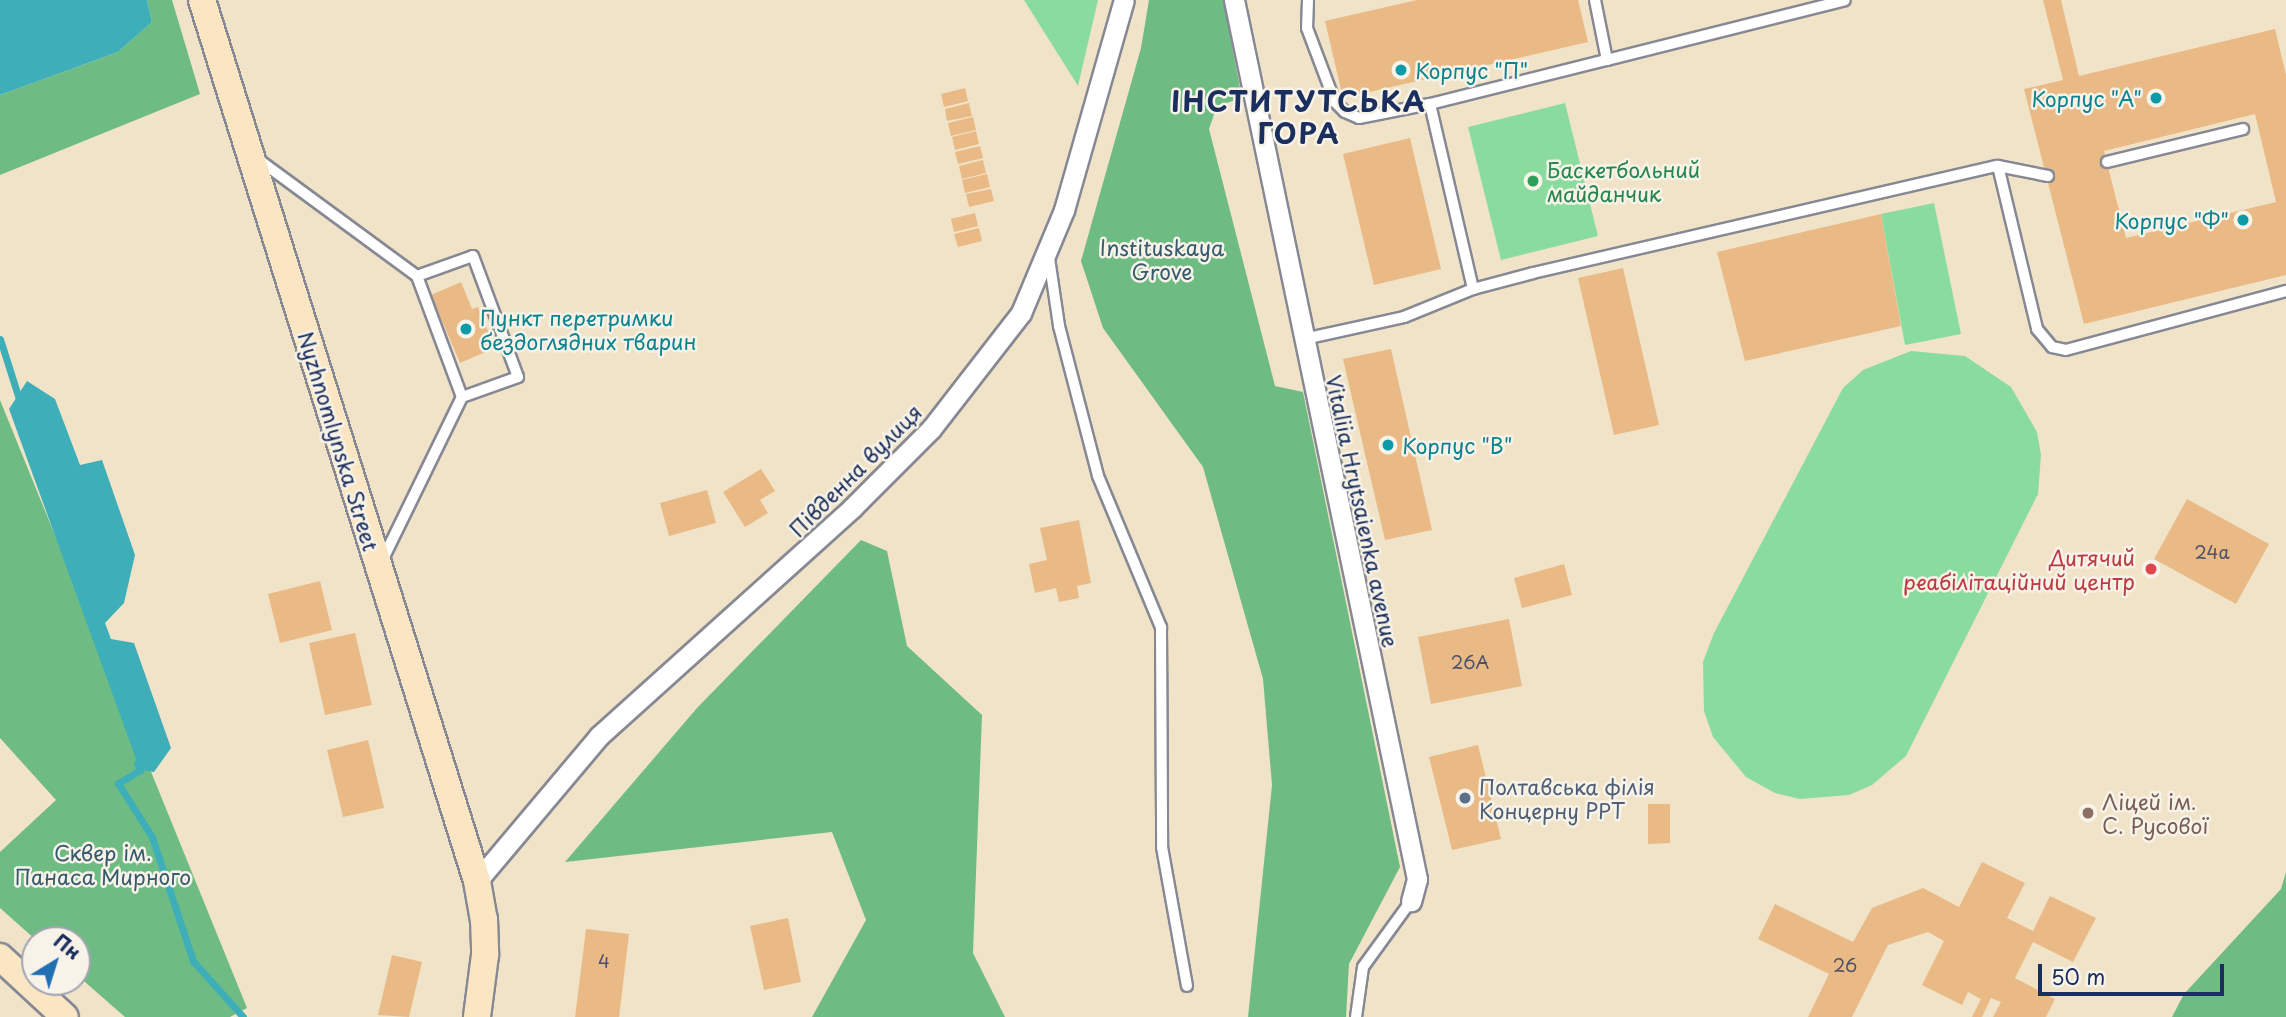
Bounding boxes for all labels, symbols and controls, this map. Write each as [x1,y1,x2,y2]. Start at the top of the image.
place label: Корпус "П" [1415,57,1530,83]
marker: Корпус "П" [1393,62,1409,78]
district label: ІНСТИТУТСЬКА ГОРА [1174,84,1424,150]
place label: Корпус "А" [2030,85,2142,111]
marker: Корпус "А" [2148,90,2164,106]
place label: Баскетбольний майданчик [1547,156,1700,206]
marker: Баскетбольний майданчик [1525,173,1541,189]
place label: Корпус "Ф" [2113,207,2229,233]
marker: Корпус "Ф" [2235,212,2251,228]
park label: Іnstituskaya Grove [1100,234,1224,284]
place label: Пункт перетримки бездоглядних тварин [480,304,698,354]
marker: Пункт перетримки бездоглядних тварин [458,321,474,337]
street label: Nyzhnomlynska Street [293,327,385,555]
street label: Vitaliia Hrytsaienka avenue [1322,372,1404,650]
street label: Південна вулиця [783,398,927,542]
place label: Корпус "В" [1402,432,1514,458]
marker: Корпус "В" [1380,437,1396,453]
house number: 24а [2194,541,2230,563]
place label: Дитячий реабілітаційний центр [1903,544,2135,594]
marker: Дитячий реабілітаційний центр [2141,559,2161,579]
house number: 26А [1451,651,1489,673]
place label: Полтавська філія Концерну РРТ [1479,773,1656,823]
place label: Ліцей ім. С. Русової [2102,788,2209,838]
marker: Полтавська філія Концерну РРТ [1457,790,1473,806]
marker: Ліцей ім. С. Русової [2080,805,2096,821]
park label: Сквер ім. Панаса Мирного [15,839,191,889]
north arrow [21,926,91,996]
text: Пн [48,927,87,966]
house number: 4 [598,950,610,972]
scale bar [2041,950,2226,994]
house number: 26 [1833,954,1857,976]
text: 50 m [2051,960,2105,992]

